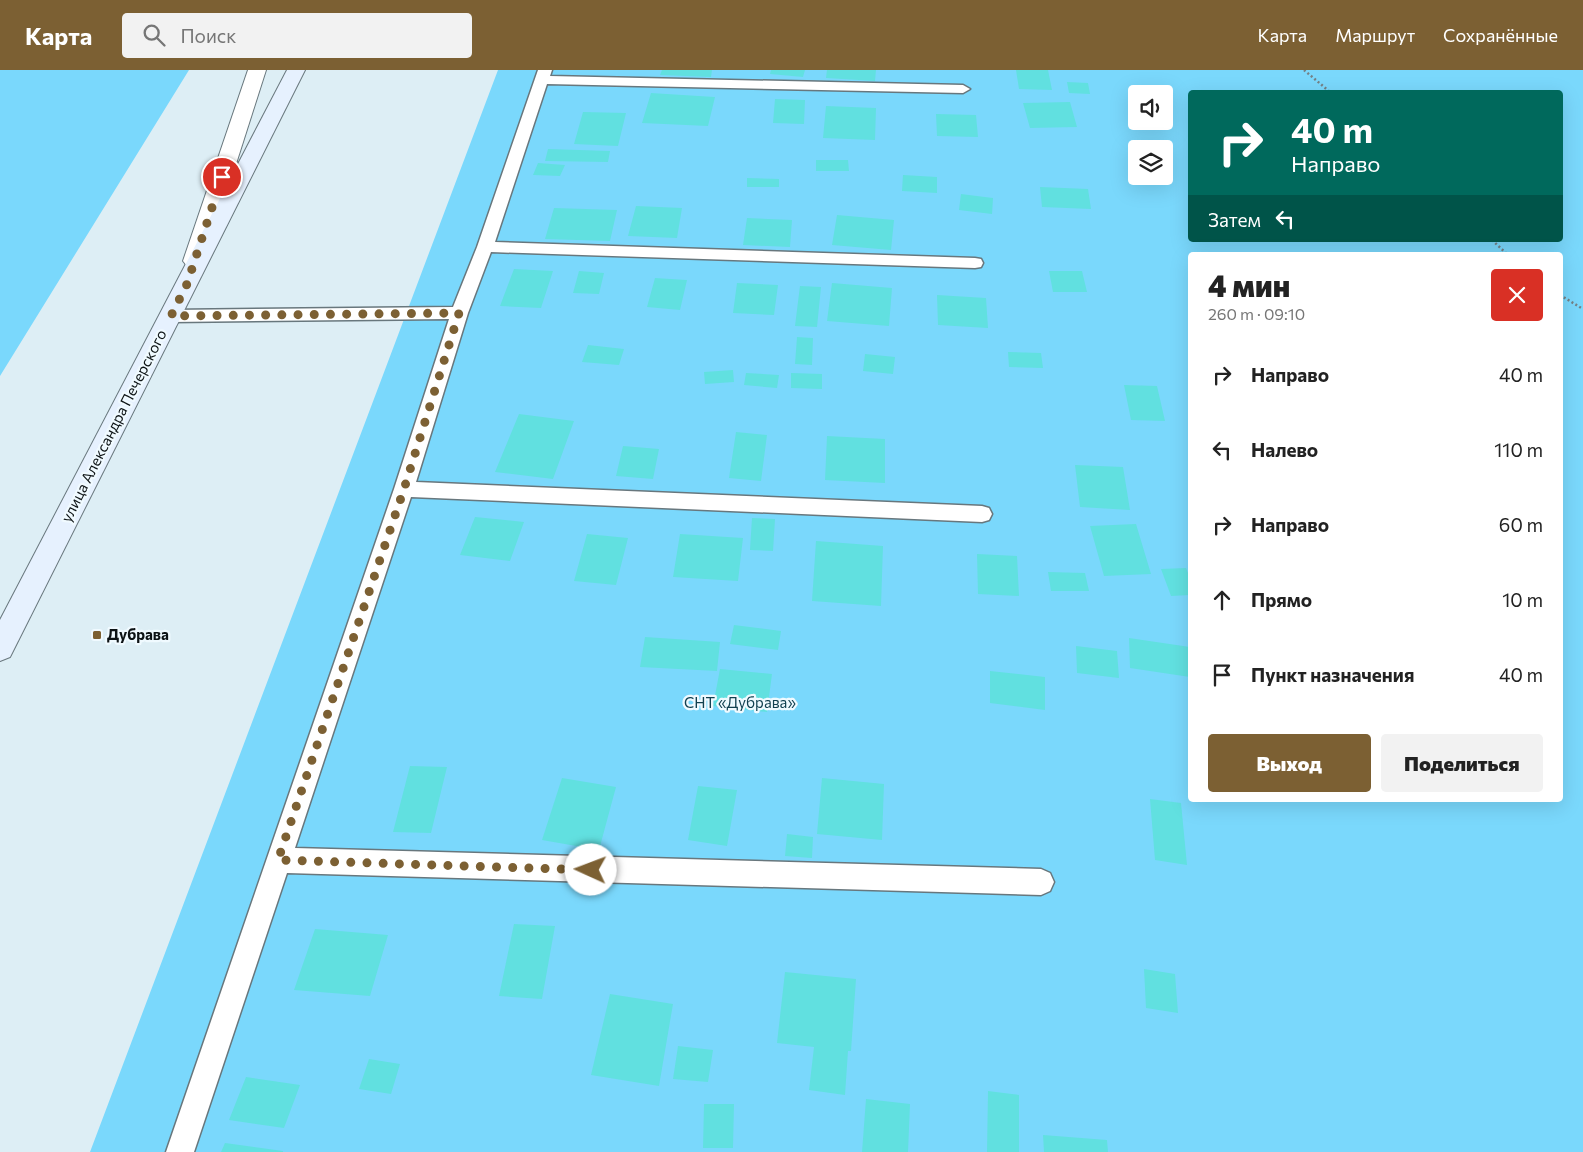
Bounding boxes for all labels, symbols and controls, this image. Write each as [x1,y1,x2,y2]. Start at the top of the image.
search box [122,13,472,58]
text: Карта [25,21,92,50]
icon: search [140,21,168,49]
text: Поиск [180,24,236,47]
text: Карта [1258,24,1307,46]
text: Маршрут [1335,24,1415,46]
text: Сохранённые [1443,24,1558,46]
map controls [1128,85,1173,185]
button: sound [1128,85,1173,130]
text: 40 m [1291,107,1373,150]
icon: right [1208,110,1273,175]
button: layers [1128,140,1173,185]
text: Направо [1291,150,1381,177]
pin [201,156,243,198]
icon: arrive [208,163,236,191]
icon: left [1271,205,1299,233]
text: Затем [1208,208,1261,231]
text: 4 мин [1208,266,1290,303]
button: close [1491,269,1543,321]
text: 260 m · 09:10 [1208,304,1305,323]
street label: улица Александра Печерского [57,326,170,525]
icon: right [1208,361,1236,389]
text: Направо [1251,363,1329,386]
text: 40 m [1499,363,1543,386]
icon: left [1208,436,1236,464]
text: Налево [1251,438,1318,461]
text: 110 m [1494,438,1543,461]
icon: right [1208,511,1236,539]
text: Направо [1251,513,1329,536]
text: 60 m [1499,513,1543,536]
icon: ahead [1208,586,1236,614]
text: Прямо [1251,588,1312,611]
text: 10 m [1502,588,1543,611]
place label: Дубрава [107,625,169,643]
marker: Дубрава [91,629,103,641]
icon: arrive [1208,661,1236,689]
text: Пункт назначения [1251,663,1414,686]
text: 40 m [1499,663,1543,686]
park label: СНТ «Дубрава» [684,693,796,711]
button: Выход [1208,734,1371,792]
button: Поделиться [1381,734,1543,792]
position arrow [564,843,616,895]

